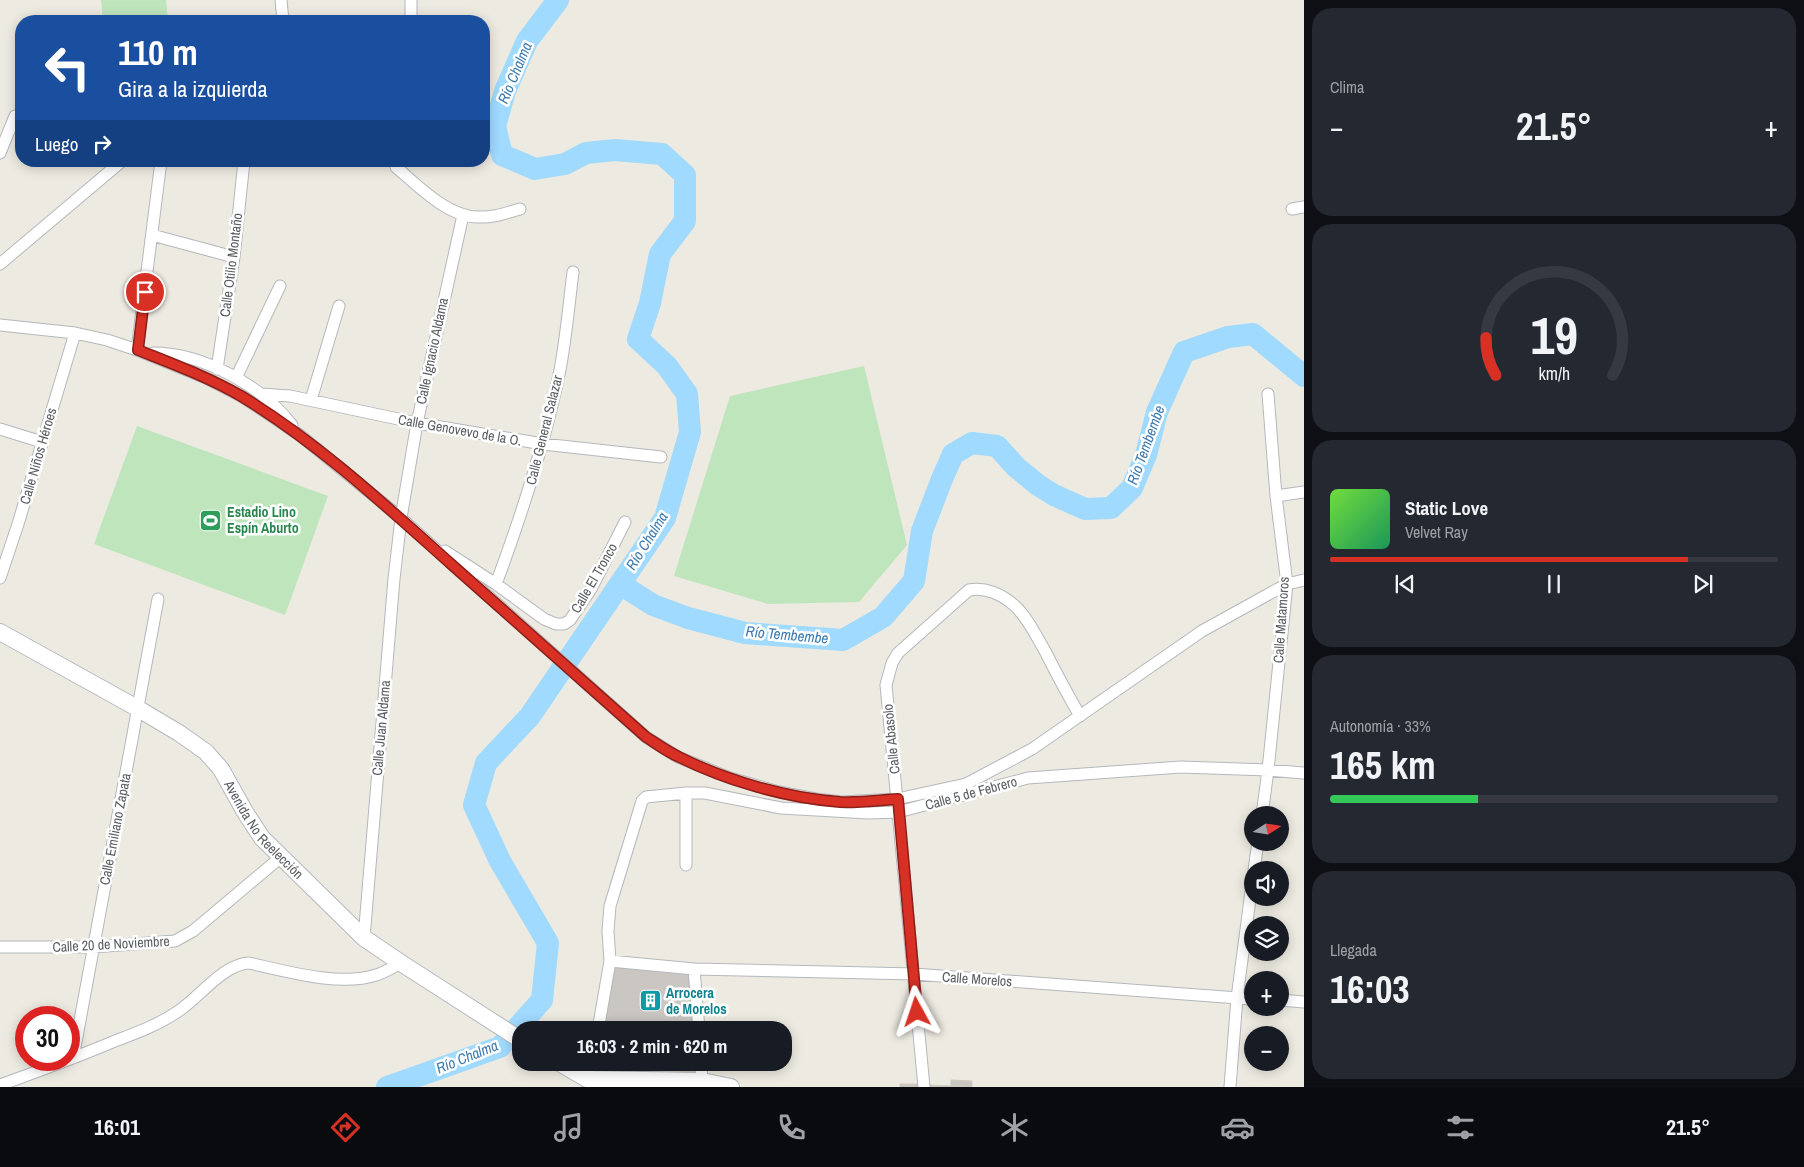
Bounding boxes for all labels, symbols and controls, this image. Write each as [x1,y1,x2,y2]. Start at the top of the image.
text: 110 m [118,29,198,76]
icon: left [35,35,100,100]
water label: Río Chalma [492,39,537,107]
text: Gira a la izquierda [118,74,267,104]
text: Clima [1330,76,1364,98]
text: 21.5° [1516,101,1592,152]
text: − [1330,108,1343,146]
text: + [1765,108,1778,146]
icon: right [88,130,116,158]
text: Luego [35,131,78,157]
street label: Calle Otilio Montaño [216,212,246,318]
pin [124,271,166,313]
icon: arrive [131,278,159,306]
street label: Calle Ignacio Aldama [412,295,452,406]
text: 19 [1530,300,1578,370]
text: km/h [1538,362,1570,386]
street label: Calle General Salazar [522,373,566,487]
water label: Río Tembembe [1121,402,1170,487]
street label: Calle Niños Héroes [16,405,60,506]
street label: Calle Genovevo de la O. [397,410,523,450]
text: Static Love [1405,495,1488,521]
place label: Estadio Lino Espín Aburto [227,503,299,537]
sports icon: Estadio Lino Espín Aburto [199,508,223,532]
water label: Río Chalma [620,508,673,574]
text: Velvet Ray [1405,521,1468,543]
street label: Calle El Tronco [567,540,621,616]
icon: previous [1391,570,1419,598]
icon: pause [1540,570,1568,598]
icon: next [1689,570,1717,598]
street label: Calle Matamoros [1269,576,1293,664]
water label: Río Tembembe [745,620,829,649]
street label: Calle Juan Aldama [368,679,394,776]
street label: Calle Abasolo [878,703,904,775]
text: Autonomía · 33% [1330,715,1431,737]
text: 165 km [1330,740,1436,791]
street label: Calle Emiliano Zapata [95,771,135,886]
street label: Calle 5 de Febrero [923,772,1019,814]
street label: Avenida No Reelección [220,776,307,883]
north arrow [1244,806,1289,851]
map controls [1244,806,1289,1071]
button: sound [1244,861,1289,906]
button: layers [1244,916,1289,961]
street label: Calle 20 de Noviembre [52,932,170,956]
text: Llegada [1330,939,1377,961]
text: 16:03 [1330,964,1410,1015]
street label: Calle Morelos [941,968,1013,990]
button: + [1244,971,1289,1016]
place label: Arrocera de Morelos [666,984,727,1018]
position arrow [890,985,942,1037]
building icon: Arrocera de Morelos [638,989,662,1013]
speed limit sign: 30 [15,1006,80,1071]
button: − [1244,1026,1289,1071]
text: 16:03 · 2 min · 620 m [577,1033,727,1059]
water label: Río Chalma [433,1035,501,1078]
icon: directions [328,1110,363,1145]
icon: music [551,1110,586,1145]
icon: phone [774,1110,809,1145]
icon: climate [997,1110,1032,1145]
icon: car [1220,1110,1255,1145]
icon: filters [1443,1110,1478,1145]
text: 16:01 [94,1112,140,1142]
text: 21.5° [1666,1112,1710,1142]

